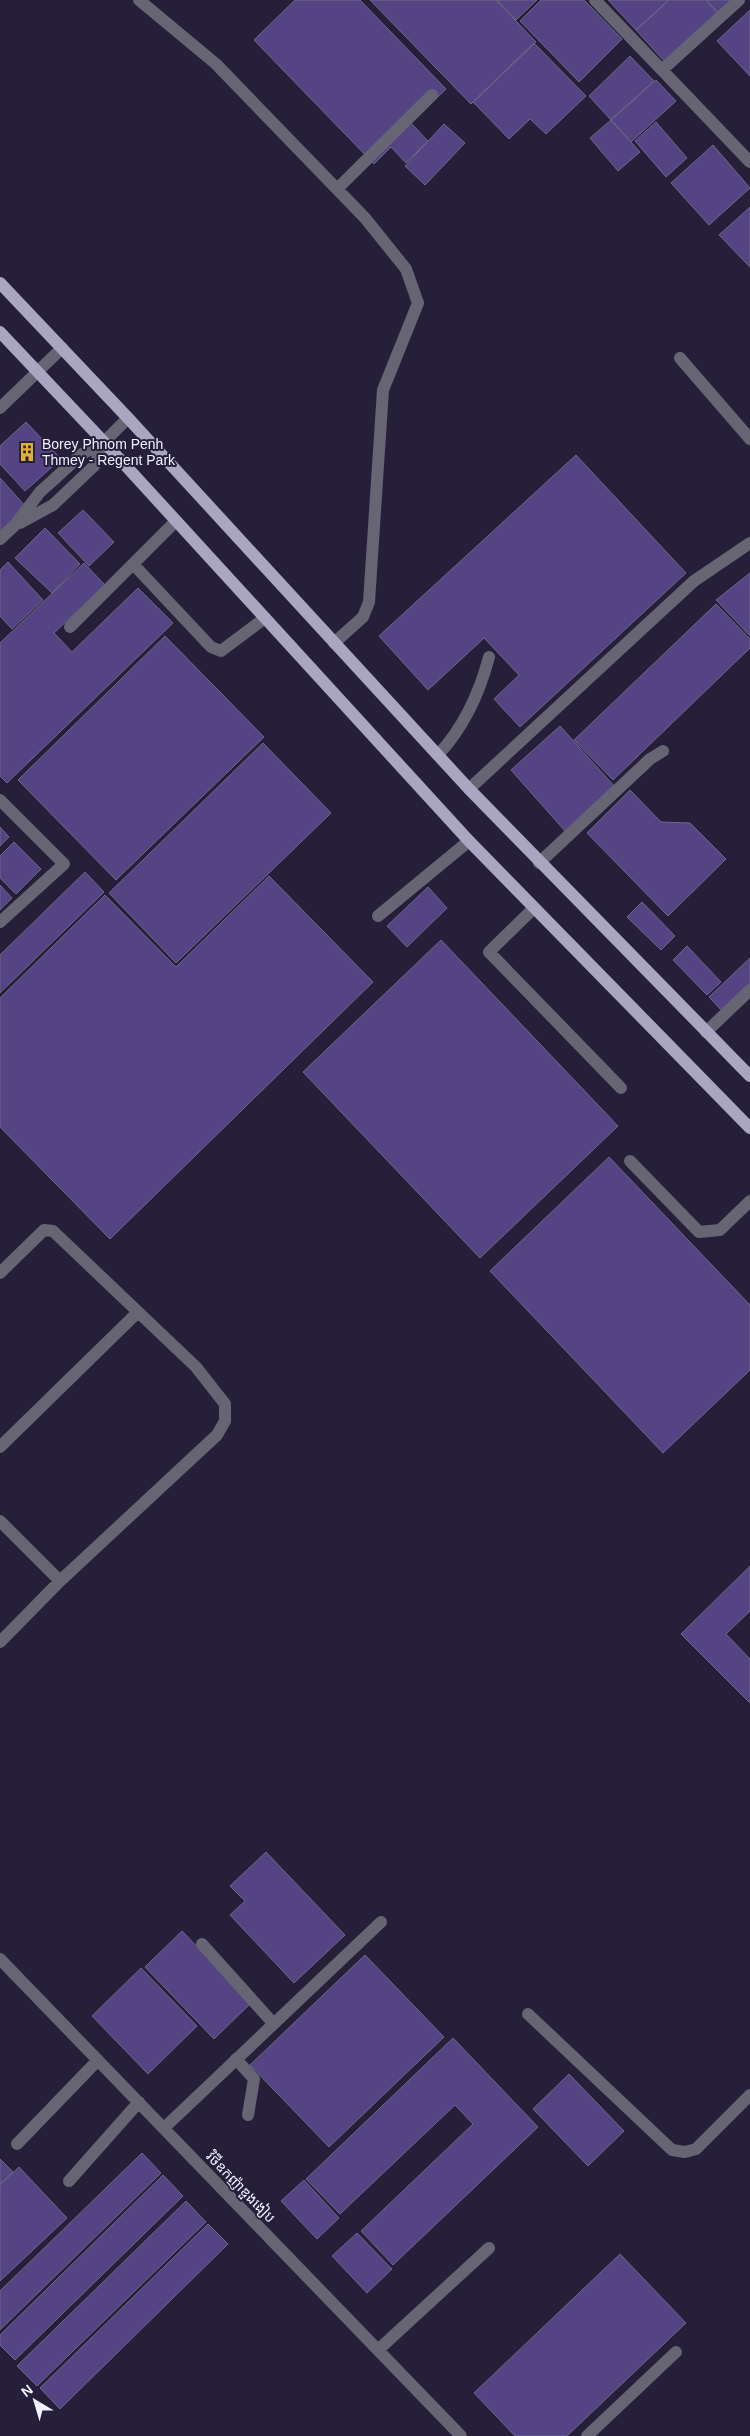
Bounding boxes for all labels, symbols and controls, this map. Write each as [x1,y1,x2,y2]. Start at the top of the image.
place label: Borey Phnom Penh Thmey - Regent Park [42,436,176,468]
building icon: Borey Phnom Penh Thmey - Regent Park [16,441,38,463]
street label: វិថីឧកញ៉ាឌួងងៀប [202,2147,280,2226]
north arrow [10,2376,60,2426]
text: N [18,2381,36,2400]

